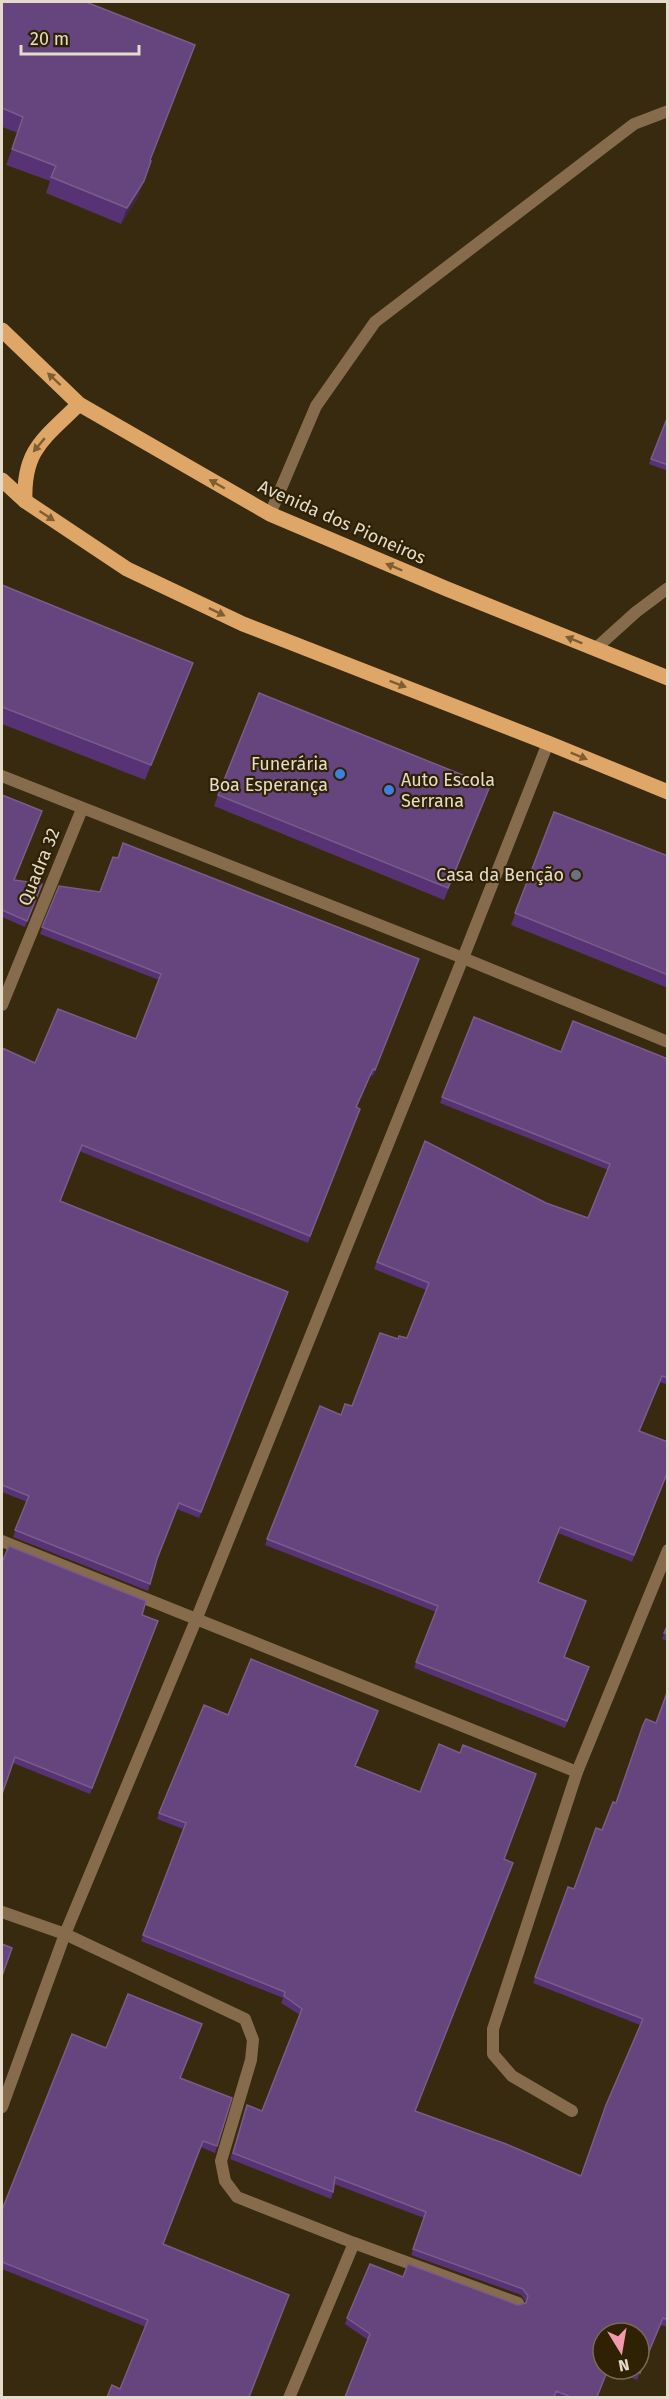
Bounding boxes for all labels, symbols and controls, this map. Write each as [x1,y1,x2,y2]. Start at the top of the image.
scale bar [21,18,140,56]
text: 20 m [30,28,69,50]
one-way arrow [47,373,61,387]
one-way arrow [32,438,45,453]
street label: Avenida dos Pioneiros [255,475,429,569]
one-way arrow [209,479,226,489]
one-way arrow [39,511,55,522]
one-way arrow [384,562,402,572]
one-way arrow [208,607,225,616]
one-way arrow [565,635,583,644]
one-way arrow [389,680,407,690]
one-way arrow [570,751,588,761]
place label: Funerária Boa Esperança [209,753,328,796]
marker: Funerária Boa Esperança [333,767,347,781]
place label: Auto Escola Serrana [401,769,495,812]
marker: Auto Escola Serrana [382,783,396,797]
street label: Quadra 32 [13,825,65,909]
place label: Casa da Benção [436,864,564,886]
marker: Casa da Benção [569,868,583,882]
north arrow [591,2321,651,2381]
text: N [617,2355,631,2376]

